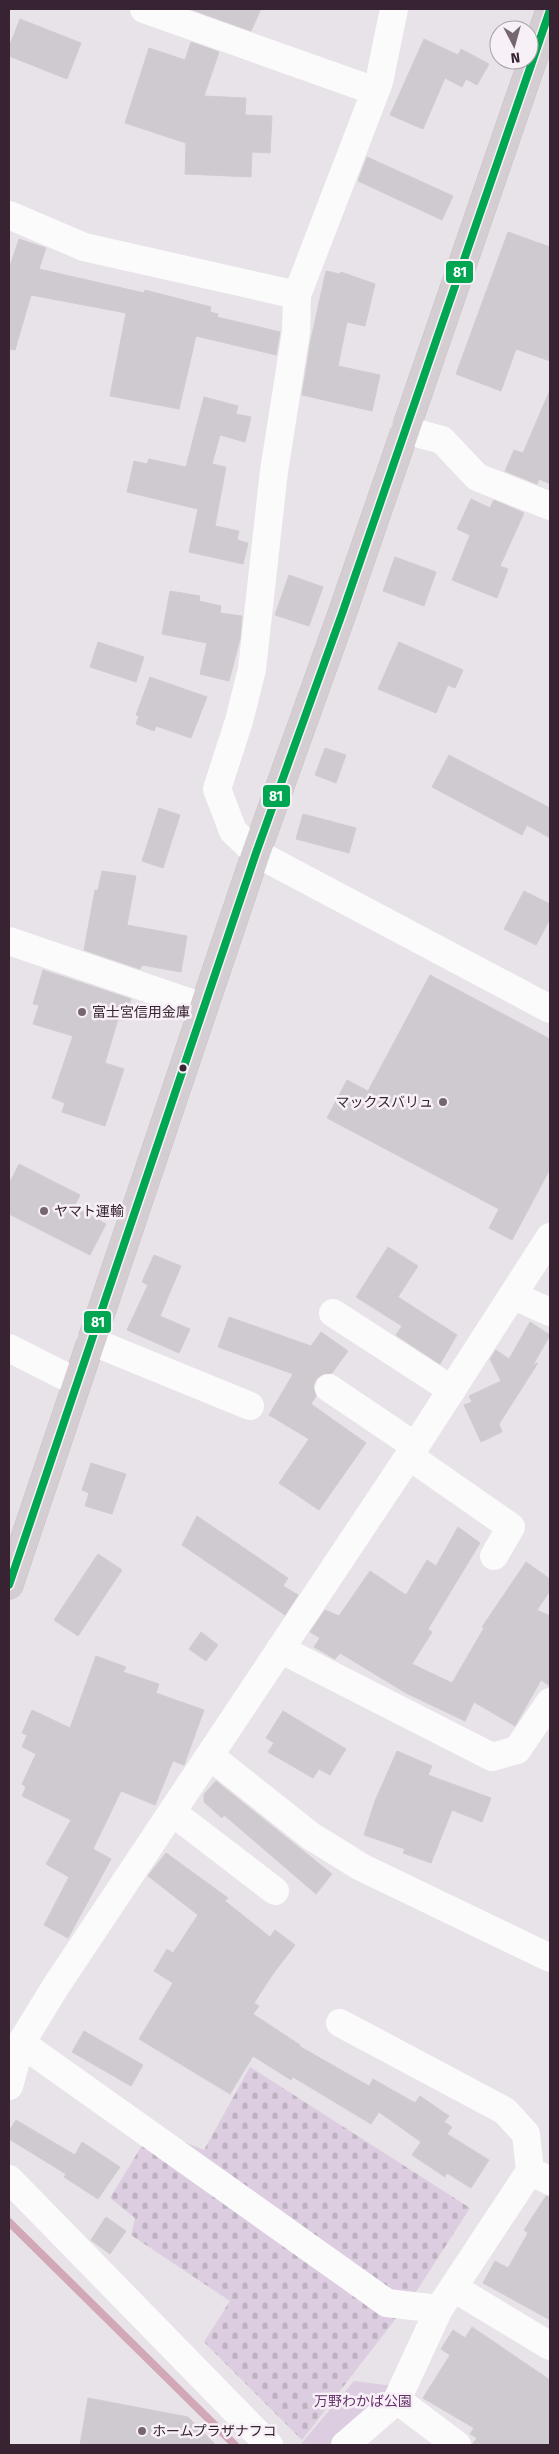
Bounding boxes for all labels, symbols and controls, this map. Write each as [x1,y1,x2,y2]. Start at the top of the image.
north arrow [489,20,539,70]
text: N [510,48,521,66]
line badge: 81 [445,260,474,284]
text: 81 [453,264,467,281]
line badge: 81 [262,784,291,808]
text: 81 [269,788,283,805]
place label: 富士宮信用金庫 [92,1004,190,1021]
marker: 富士宮信用金庫 [76,1006,88,1018]
unlabelled marker [178,1063,188,1073]
place label: マックスバリュ [335,1094,433,1111]
marker: マックスバリュ [437,1096,449,1108]
place label: ヤマト運輸 [54,1203,124,1220]
marker: ヤマト運輸 [38,1205,50,1217]
line badge: 81 [83,1310,112,1334]
text: 81 [91,1314,105,1331]
park label: 万野わかば公園 [314,2393,412,2410]
place label: ホームプラザナフコ [152,2423,277,2440]
marker: ホームプラザナフコ [136,2425,148,2437]

